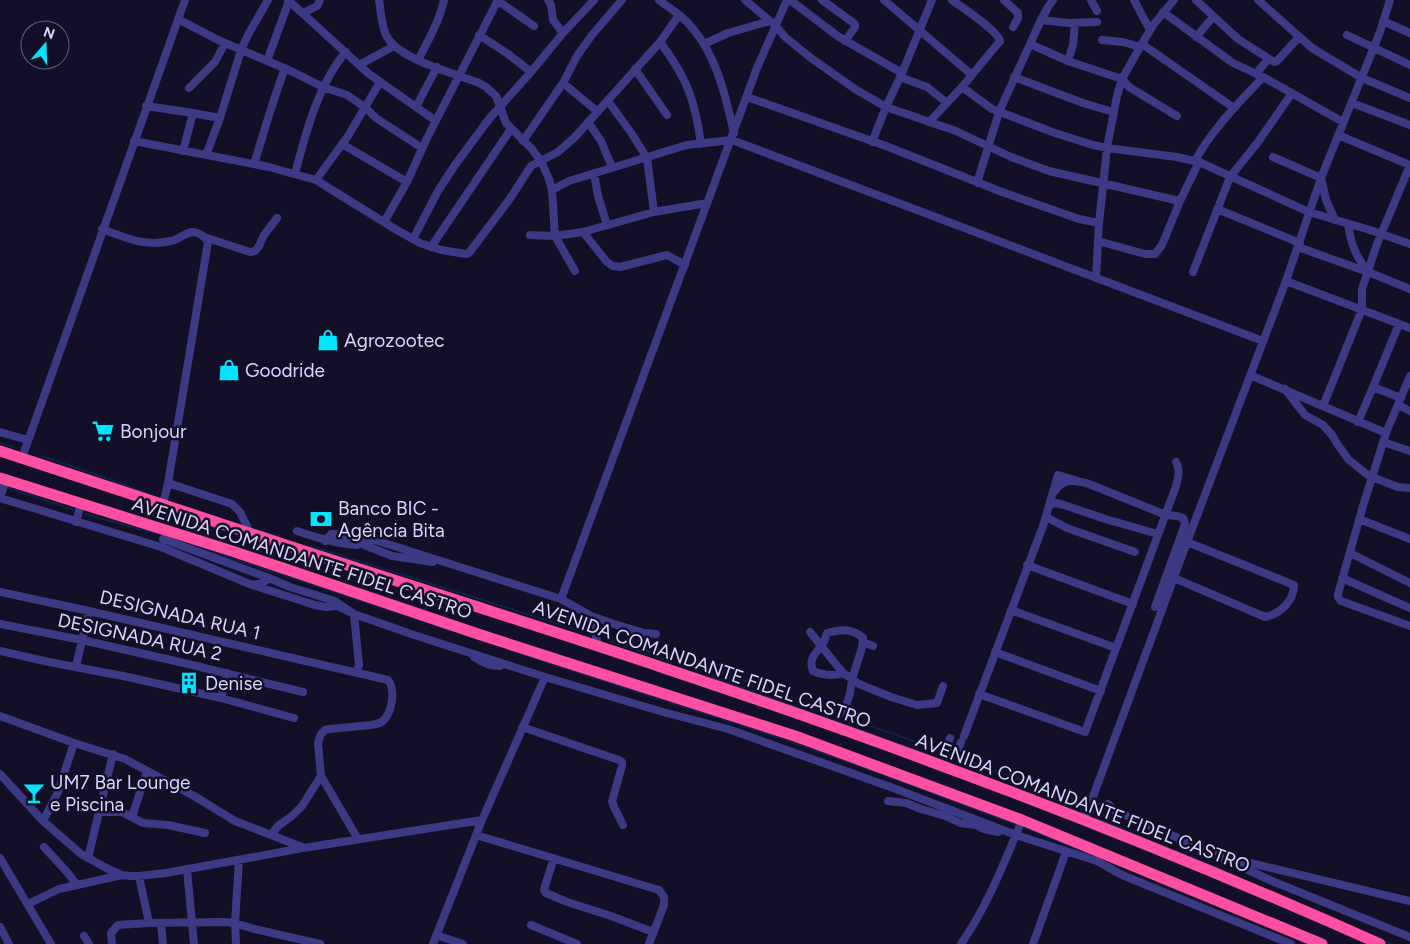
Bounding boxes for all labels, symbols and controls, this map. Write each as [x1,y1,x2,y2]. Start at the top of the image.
north arrow [20,20,70,70]
text: N [41,23,57,43]
shop icon: Agrozootec [315,327,341,353]
place label: Agrozootec [344,329,445,352]
shop icon: Goodride [216,357,242,383]
place label: Goodride [245,359,325,382]
supermarket icon: Bonjour [90,418,116,444]
place label: Bonjour [120,420,187,443]
street label: AVENIDA COMANDANTE FIDEL CASTRO [129,492,475,624]
place label: Banco BIC - Agência Bita [338,497,445,542]
bank icon: Banco BIC - Agência Bita [308,506,334,532]
street label: DESIGNADA RUA 1 [97,585,263,645]
street label: AVENIDA COMANDANTE FIDEL CASTRO [530,595,874,733]
street label: DESIGNADA RUA 2 [56,608,224,666]
building icon: Denise [176,670,202,696]
place label: Denise [205,672,263,695]
street label: AVENIDA COMANDANTE FIDEL CASTRO [913,729,1253,877]
place label: UM7 Bar Lounge e Piscina [50,771,190,816]
bar icon: UM7 Bar Lounge e Piscina [21,780,47,806]

